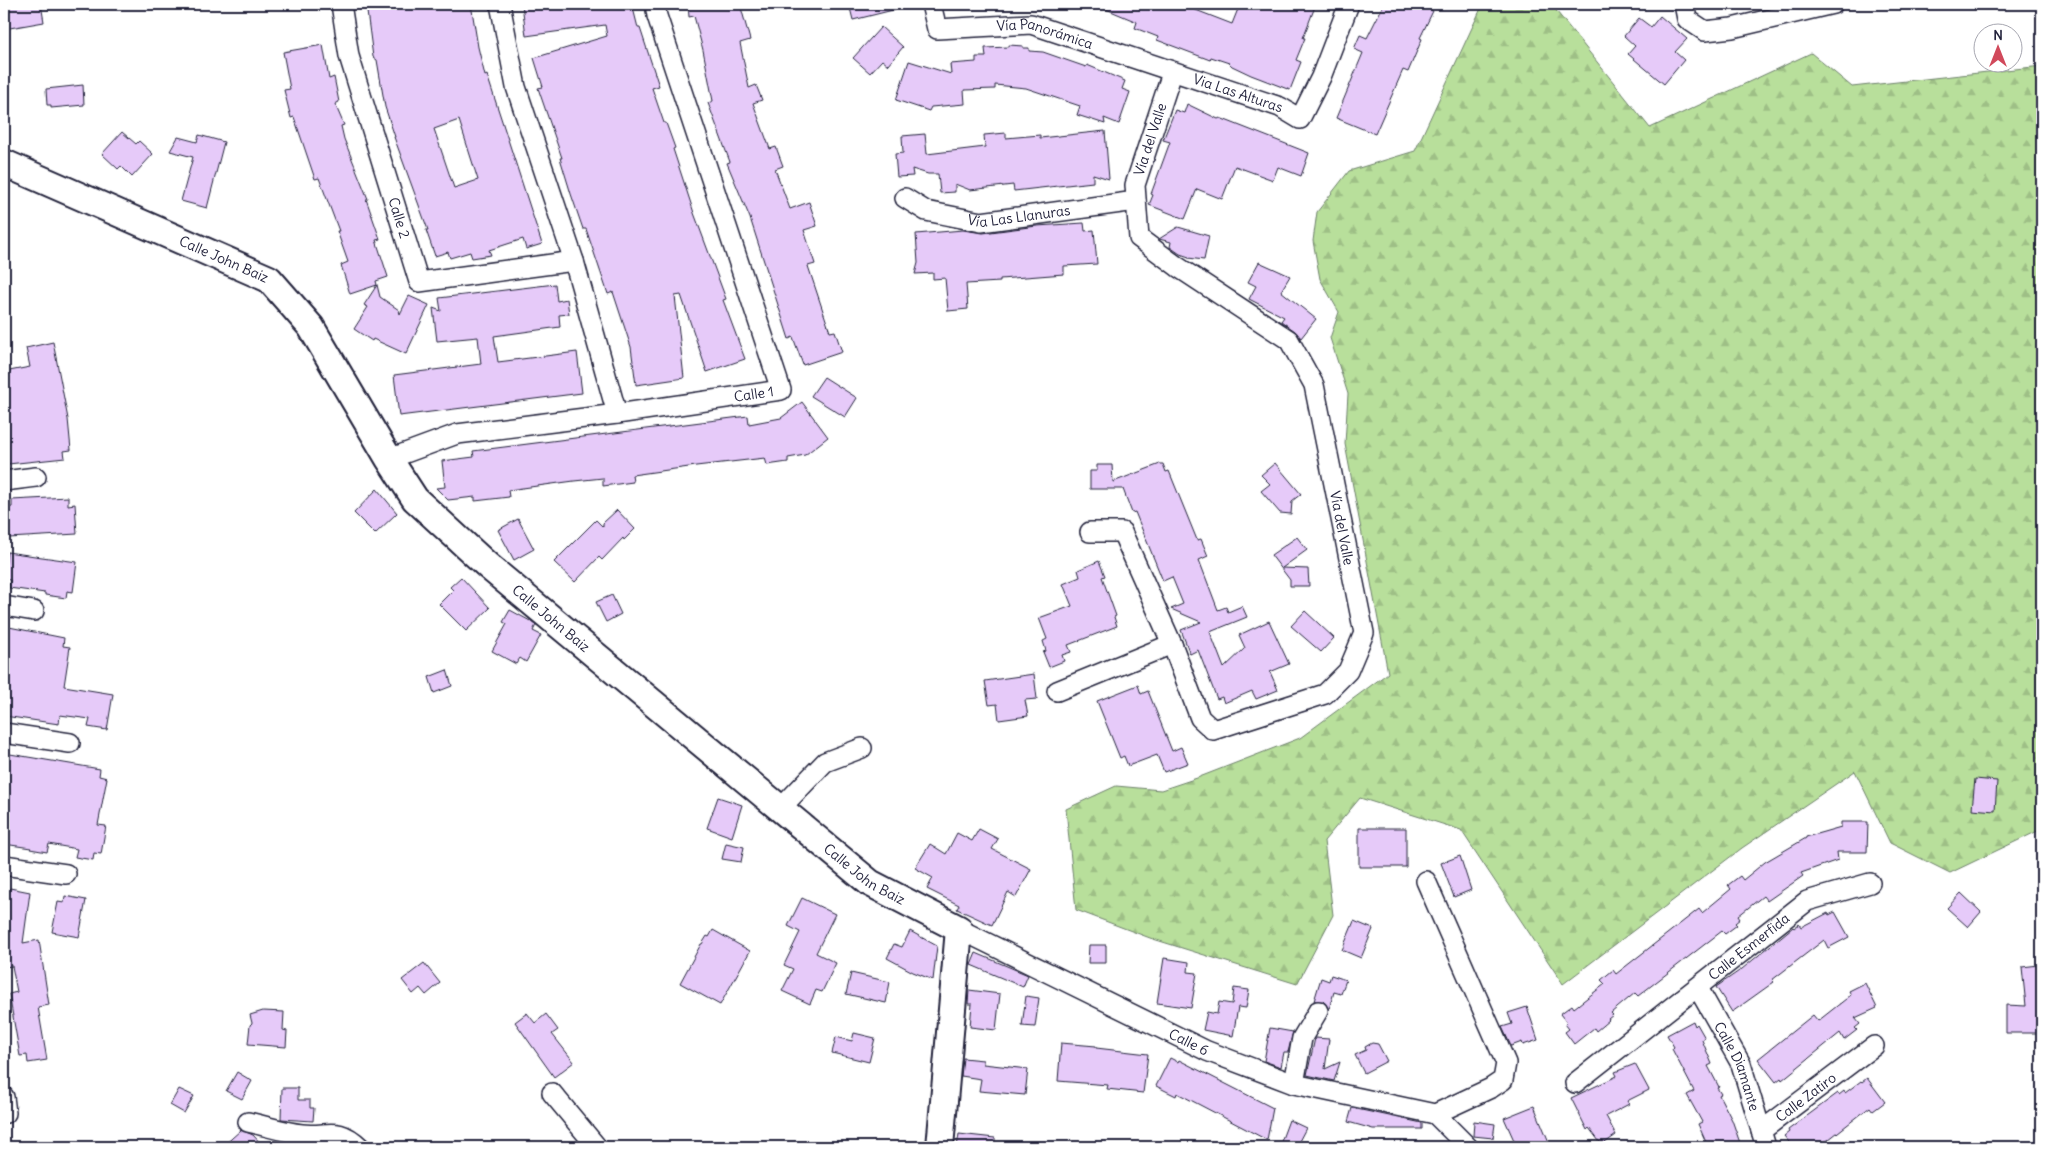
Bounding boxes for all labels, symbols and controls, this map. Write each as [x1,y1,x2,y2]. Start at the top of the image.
street label: Vía Panorámica [996,14,1095,53]
north arrow [1974,22,2024,72]
text: N [1993,26,2003,44]
street label: Via Las Alturas [1191,70,1285,116]
street label: Vía del Valle [1130,101,1170,178]
street label: Calle 2 [384,195,414,241]
street label: Vía Las Llanuras [966,201,1071,231]
street label: Calle John Baiz [176,232,272,287]
street label: Calle 1 [733,382,775,406]
street label: Vía del Valle [1326,489,1358,567]
street label: Calle John Baiz [508,581,594,656]
street label: Calle John Baiz [820,839,908,909]
street label: Calle Esmerfida [1705,909,1793,984]
street label: Calle Diamante [1710,1018,1764,1113]
street label: Calle 6 [1166,1025,1212,1059]
street label: Calle Zatiro [1772,1069,1840,1126]

